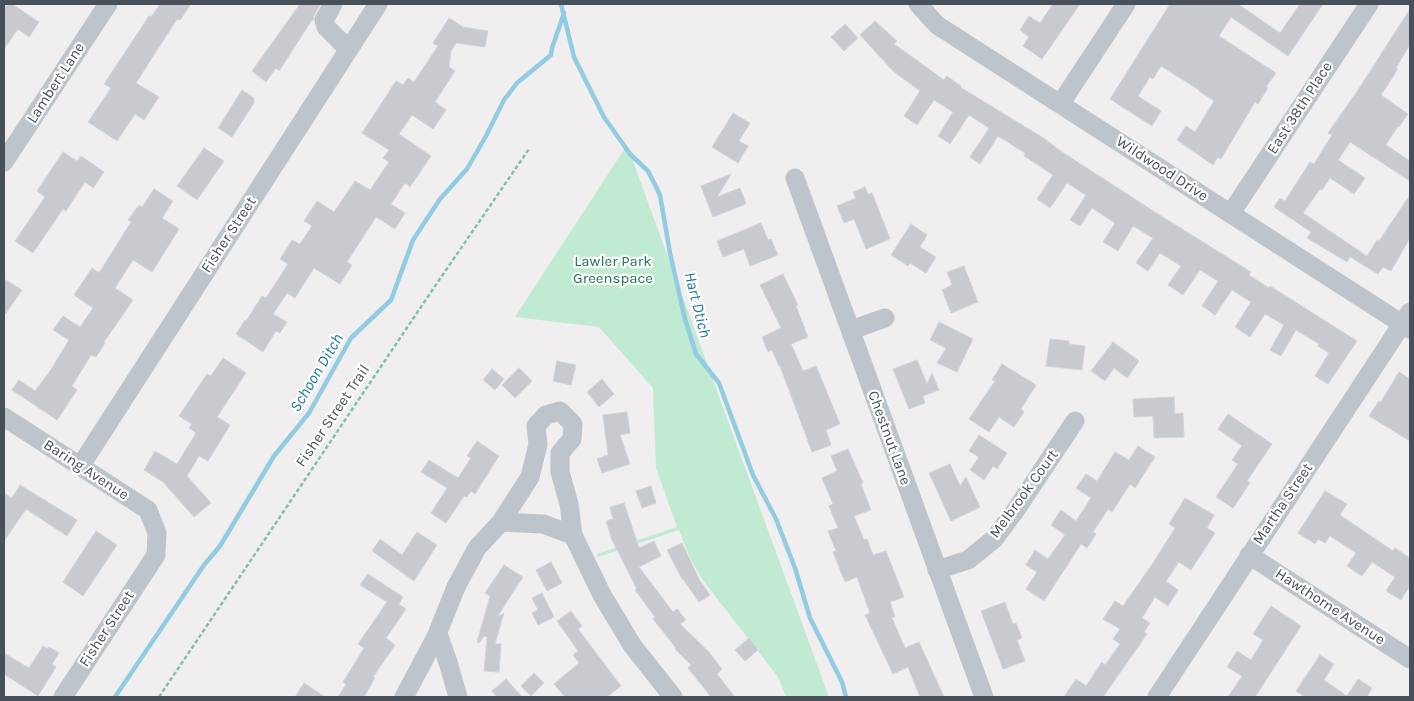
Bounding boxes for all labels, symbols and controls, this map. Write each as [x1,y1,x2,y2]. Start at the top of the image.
street label: Lambert Lane [23,39,89,127]
street label: East 38th Place [1264,59,1336,157]
street label: Wildwood Drive [1113,133,1211,205]
street label: Fisher Street [198,194,260,276]
park label: Lawler Park Greenspace [573,253,653,288]
water label: Hart Dtich [680,270,714,340]
water label: Schoon Ditch [286,330,348,416]
street label: Fisher Street Trail [292,361,374,471]
street label: Chestnut Lane [864,388,914,488]
street label: Baring Avenue [40,436,132,504]
street label: Melbrook Court [986,446,1062,542]
street label: Martha Street [1249,460,1317,548]
street label: Hawthorne Avenue [1272,565,1388,649]
street label: Fisher Street [76,588,138,670]

